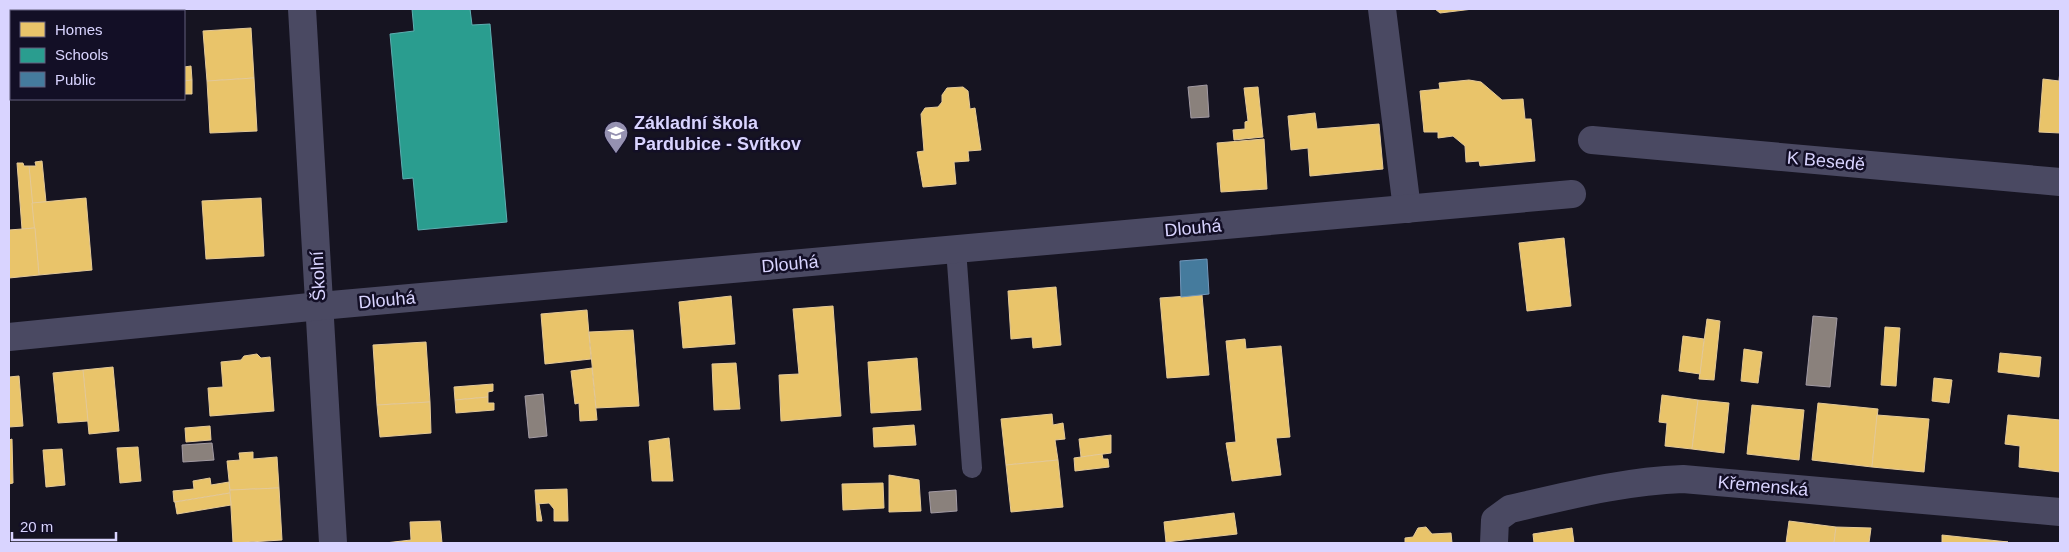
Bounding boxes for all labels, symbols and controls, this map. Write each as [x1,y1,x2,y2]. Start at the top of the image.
legend [10,10,185,100]
text: Homes [55,21,103,38]
text: Schools [55,46,108,63]
text: Public [55,71,96,88]
place label: Základní škola Pardubice - Svítkov [634,113,801,154]
school or university icon: Základní škola Pardubice - Svítkov [603,120,629,154]
street label: K Besedě [1786,148,1866,174]
street label: Dlouhá [1164,215,1223,240]
street label: Školní [306,250,329,302]
street label: Dlouhá [761,251,820,276]
street label: Dlouhá [358,287,417,312]
street label: Křemenská [1717,472,1810,500]
scale bar [12,510,116,542]
text: 20 m [20,518,53,535]

